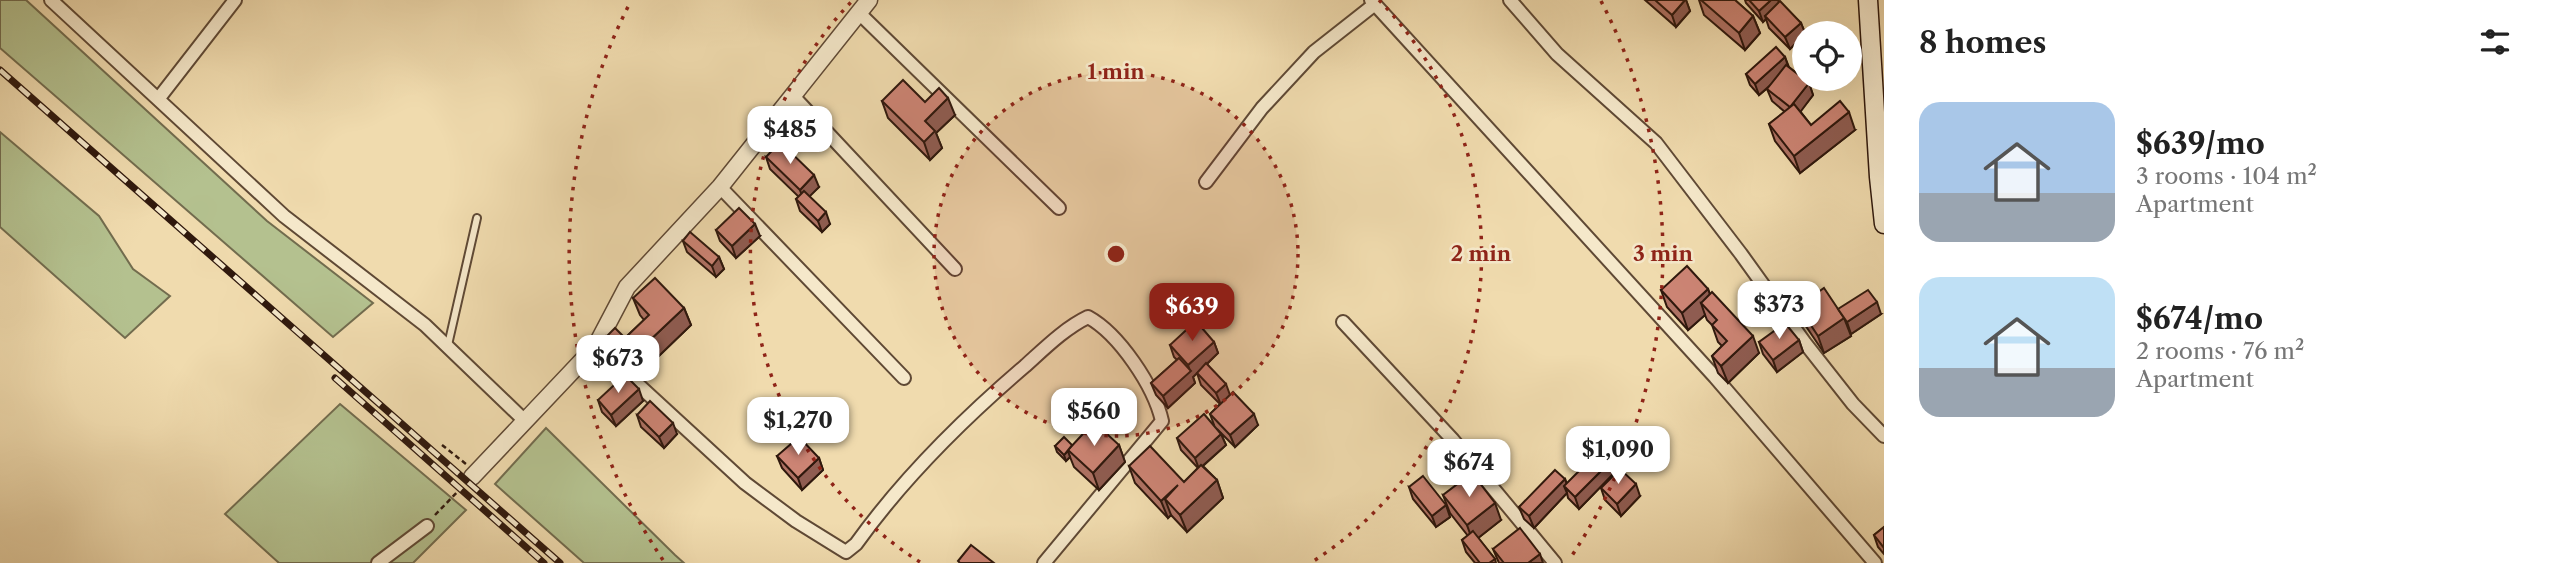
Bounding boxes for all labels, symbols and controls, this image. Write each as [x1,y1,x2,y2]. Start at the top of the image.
map controls [1792,21,1862,91]
button: locate [1792,21,1862,91]
icon: filters [2476,23,2514,61]
text: 8 homes [1919,24,2046,61]
text: 1 min [1087,59,1145,84]
pin: $485 [749,106,831,166]
text: $485 [763,115,817,143]
text: $639/mo [2136,125,2265,162]
icon: home [1975,130,2059,214]
text: 3 rooms · 104 m² [2136,162,2317,190]
text: Apartment [2136,190,2254,218]
text: 2 min [1451,241,1512,266]
text: 3 min [1633,241,1694,266]
centre of rings [1104,242,1128,266]
pin: $373 [1738,282,1820,341]
pin: $639 [1151,284,1233,343]
text: $373 [1754,290,1804,318]
text: $639 [1165,292,1219,320]
text: $674/mo [2136,300,2263,337]
icon: home [1975,305,2059,389]
pin: $673 [577,336,659,395]
text: 2 rooms · 76 m² [2136,337,2304,365]
text: $673 [592,344,644,372]
text: Apartment [2136,365,2254,393]
pin: $560 [1053,388,1135,448]
text: $560 [1067,397,1121,425]
pin: $1,270 [741,398,855,457]
text: $1,270 [763,406,833,434]
pin: $1,090 [1561,426,1675,486]
text: $1,090 [1582,435,1654,463]
pin: $674 [1428,440,1510,499]
text: $674 [1443,448,1495,476]

